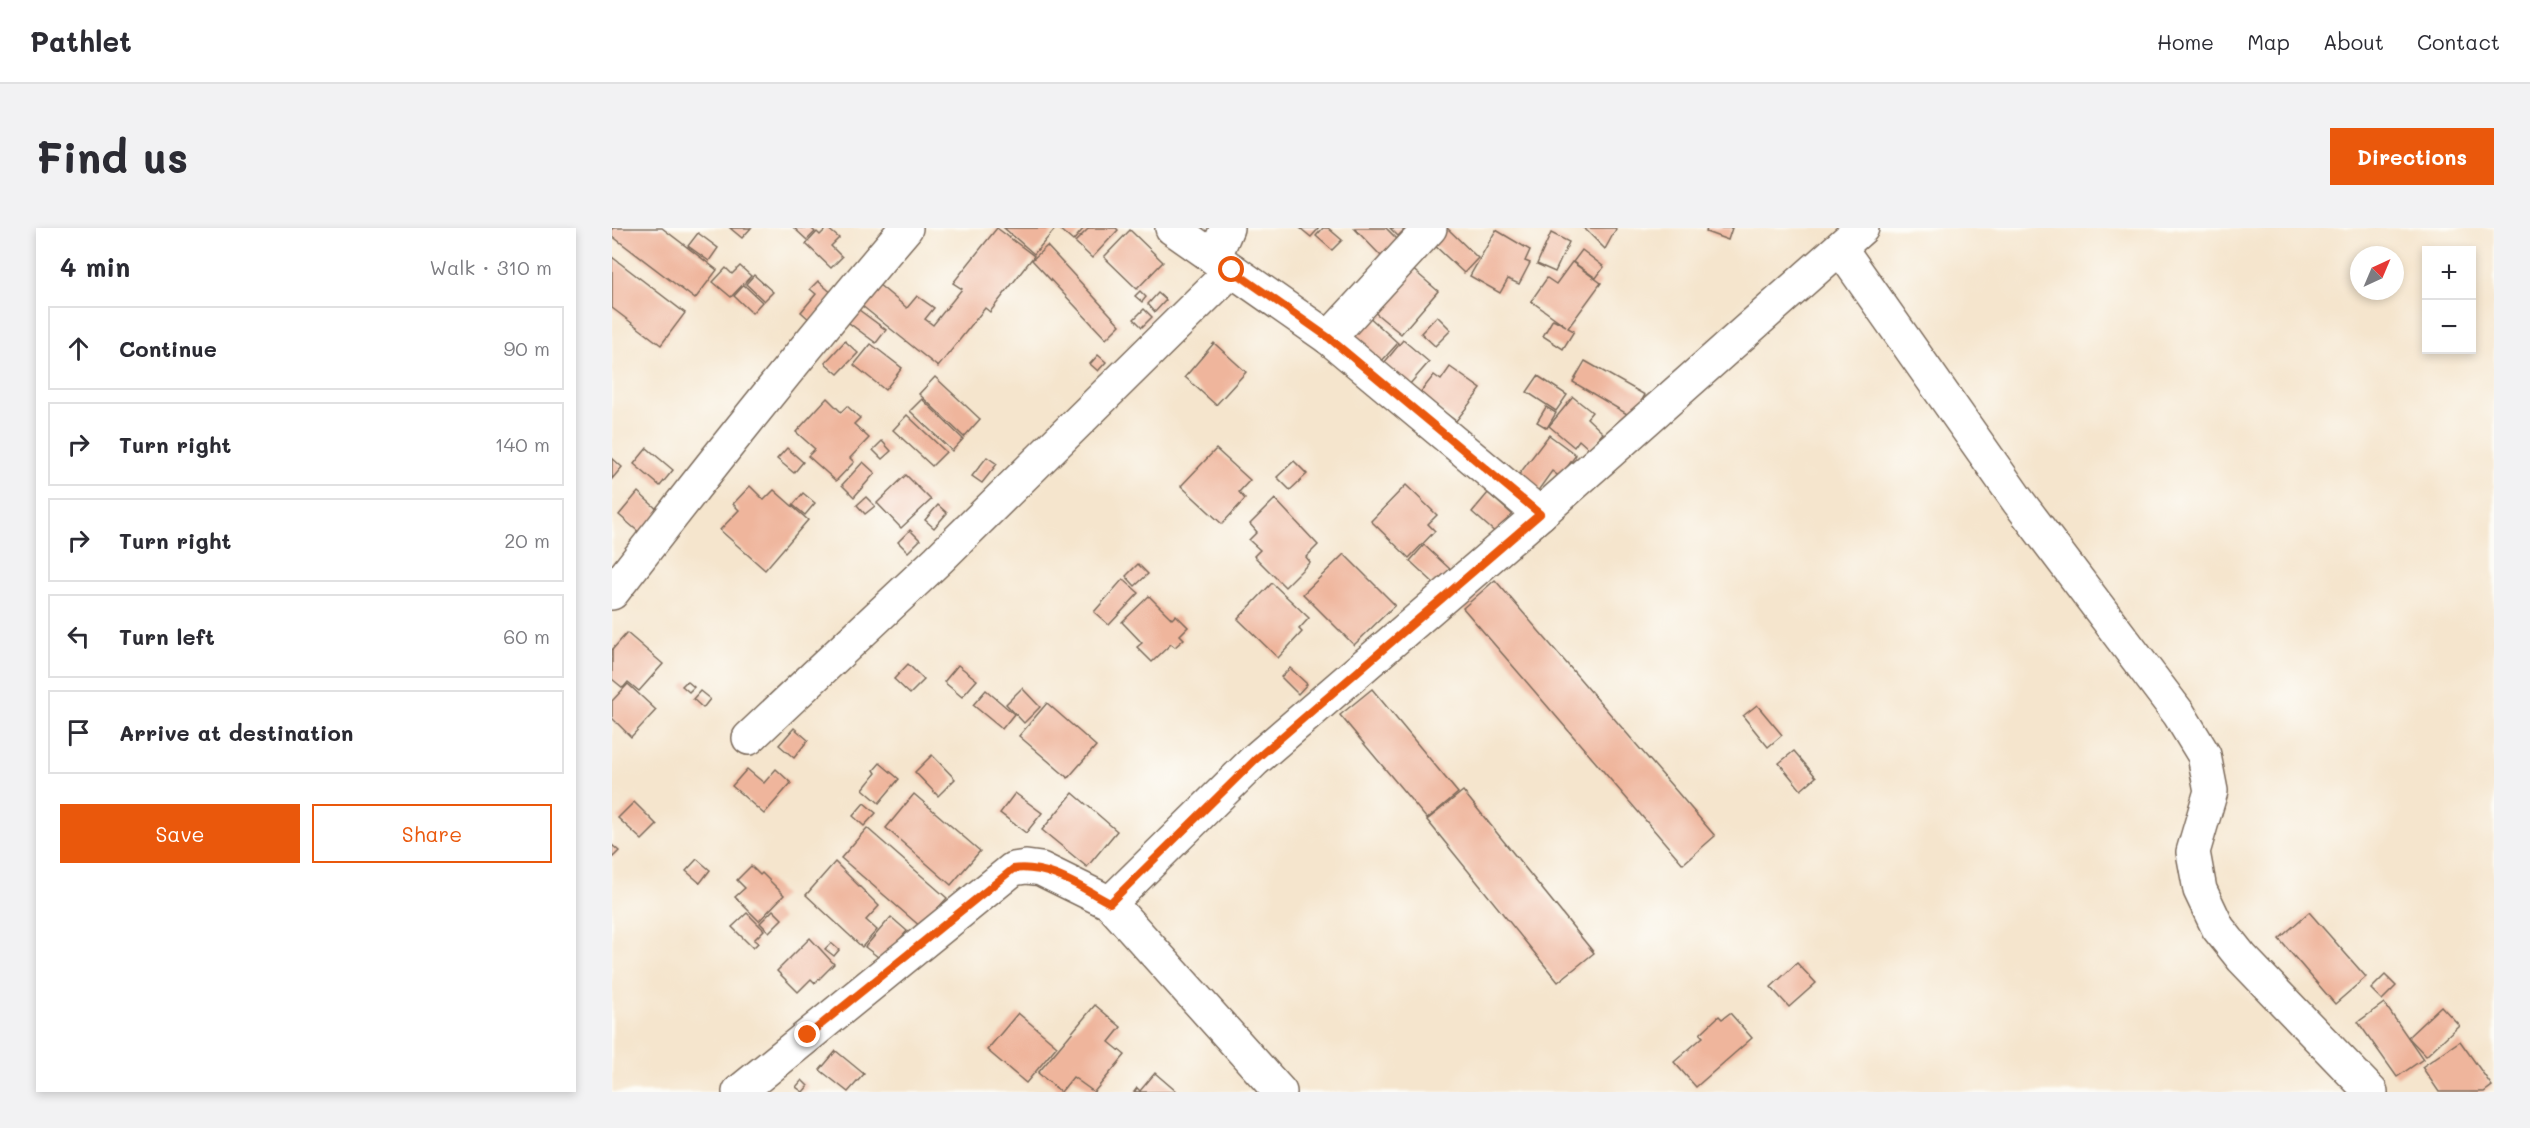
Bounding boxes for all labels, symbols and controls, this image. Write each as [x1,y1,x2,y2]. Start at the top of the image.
text: Pathlet [30,23,132,59]
text: Home [2157,28,2214,55]
text: Map [2247,28,2290,55]
text: About [2323,28,2384,55]
text: Contact [2417,28,2500,55]
button: Directions [2330,128,2494,185]
text: Find us [36,129,188,184]
north arrow [2350,246,2404,300]
map controls [2422,246,2476,354]
button: + [2422,246,2476,300]
text: 4 min [60,250,130,284]
text: Walk · 310 m [429,254,552,280]
route start [1218,256,1244,282]
button: − [2422,300,2476,354]
icon: ahead [62,332,95,365]
text: Continue [119,334,217,363]
text: 90 m [504,335,550,361]
icon: right [62,428,95,461]
text: Turn right [119,430,231,459]
text: 140 m [495,431,550,457]
icon: right [62,524,95,557]
text: Turn right [119,526,231,555]
text: 20 m [504,527,550,553]
icon: left [62,620,95,653]
text: Turn left [119,622,215,651]
text: 60 m [503,623,550,649]
icon: arrive [62,716,95,749]
text: Arrive at destination [119,718,354,747]
button: Save [60,804,300,863]
button: Share [312,804,552,863]
route end [794,1021,820,1047]

